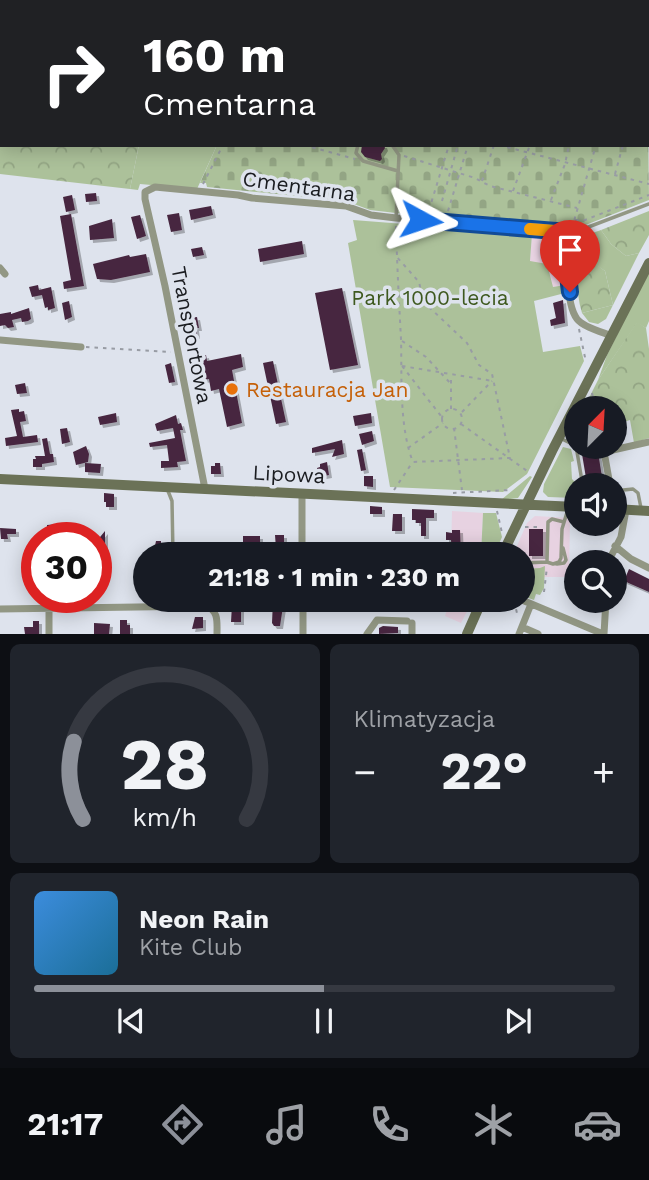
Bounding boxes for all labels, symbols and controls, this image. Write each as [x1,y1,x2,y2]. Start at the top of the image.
text: 160 m [143,26,286,84]
icon: right [28,28,119,119]
text: Cmentarna [143,85,316,123]
street label: Cmentarna [241,166,357,206]
position arrow [384,183,458,257]
pin [540,220,600,292]
icon: arrive [551,231,589,269]
street label: Transportowa [166,264,218,406]
park label: Park 1000-lecia [351,285,509,310]
place label: Restauracja Jan [246,377,408,402]
marker: Restauracja Jan [224,381,240,397]
north arrow [564,396,626,458]
map controls [564,396,627,613]
street label: Lipowa [252,460,326,488]
button: sound [564,473,627,536]
speed limit sign: 30 [21,522,112,613]
button: search [564,550,627,613]
text: 21:18 · 1 min · 230 m [208,562,460,592]
text: Klimatyzacja [354,706,495,733]
text: 28 [120,722,209,808]
text: 22° [440,741,528,802]
text: − [354,750,376,794]
text: + [592,750,615,794]
text: km/h [133,803,197,832]
text: Neon Rain [139,904,269,934]
text: Kite Club [139,934,242,961]
icon: previous [112,1002,150,1040]
icon: pause [305,1002,343,1040]
icon: next [499,1002,537,1040]
icon: directions [158,1100,207,1149]
icon: music [262,1100,311,1149]
icon: phone [365,1100,414,1149]
icon: climate [469,1100,518,1149]
icon: car [573,1100,622,1149]
text: 21:17 [27,1105,103,1143]

